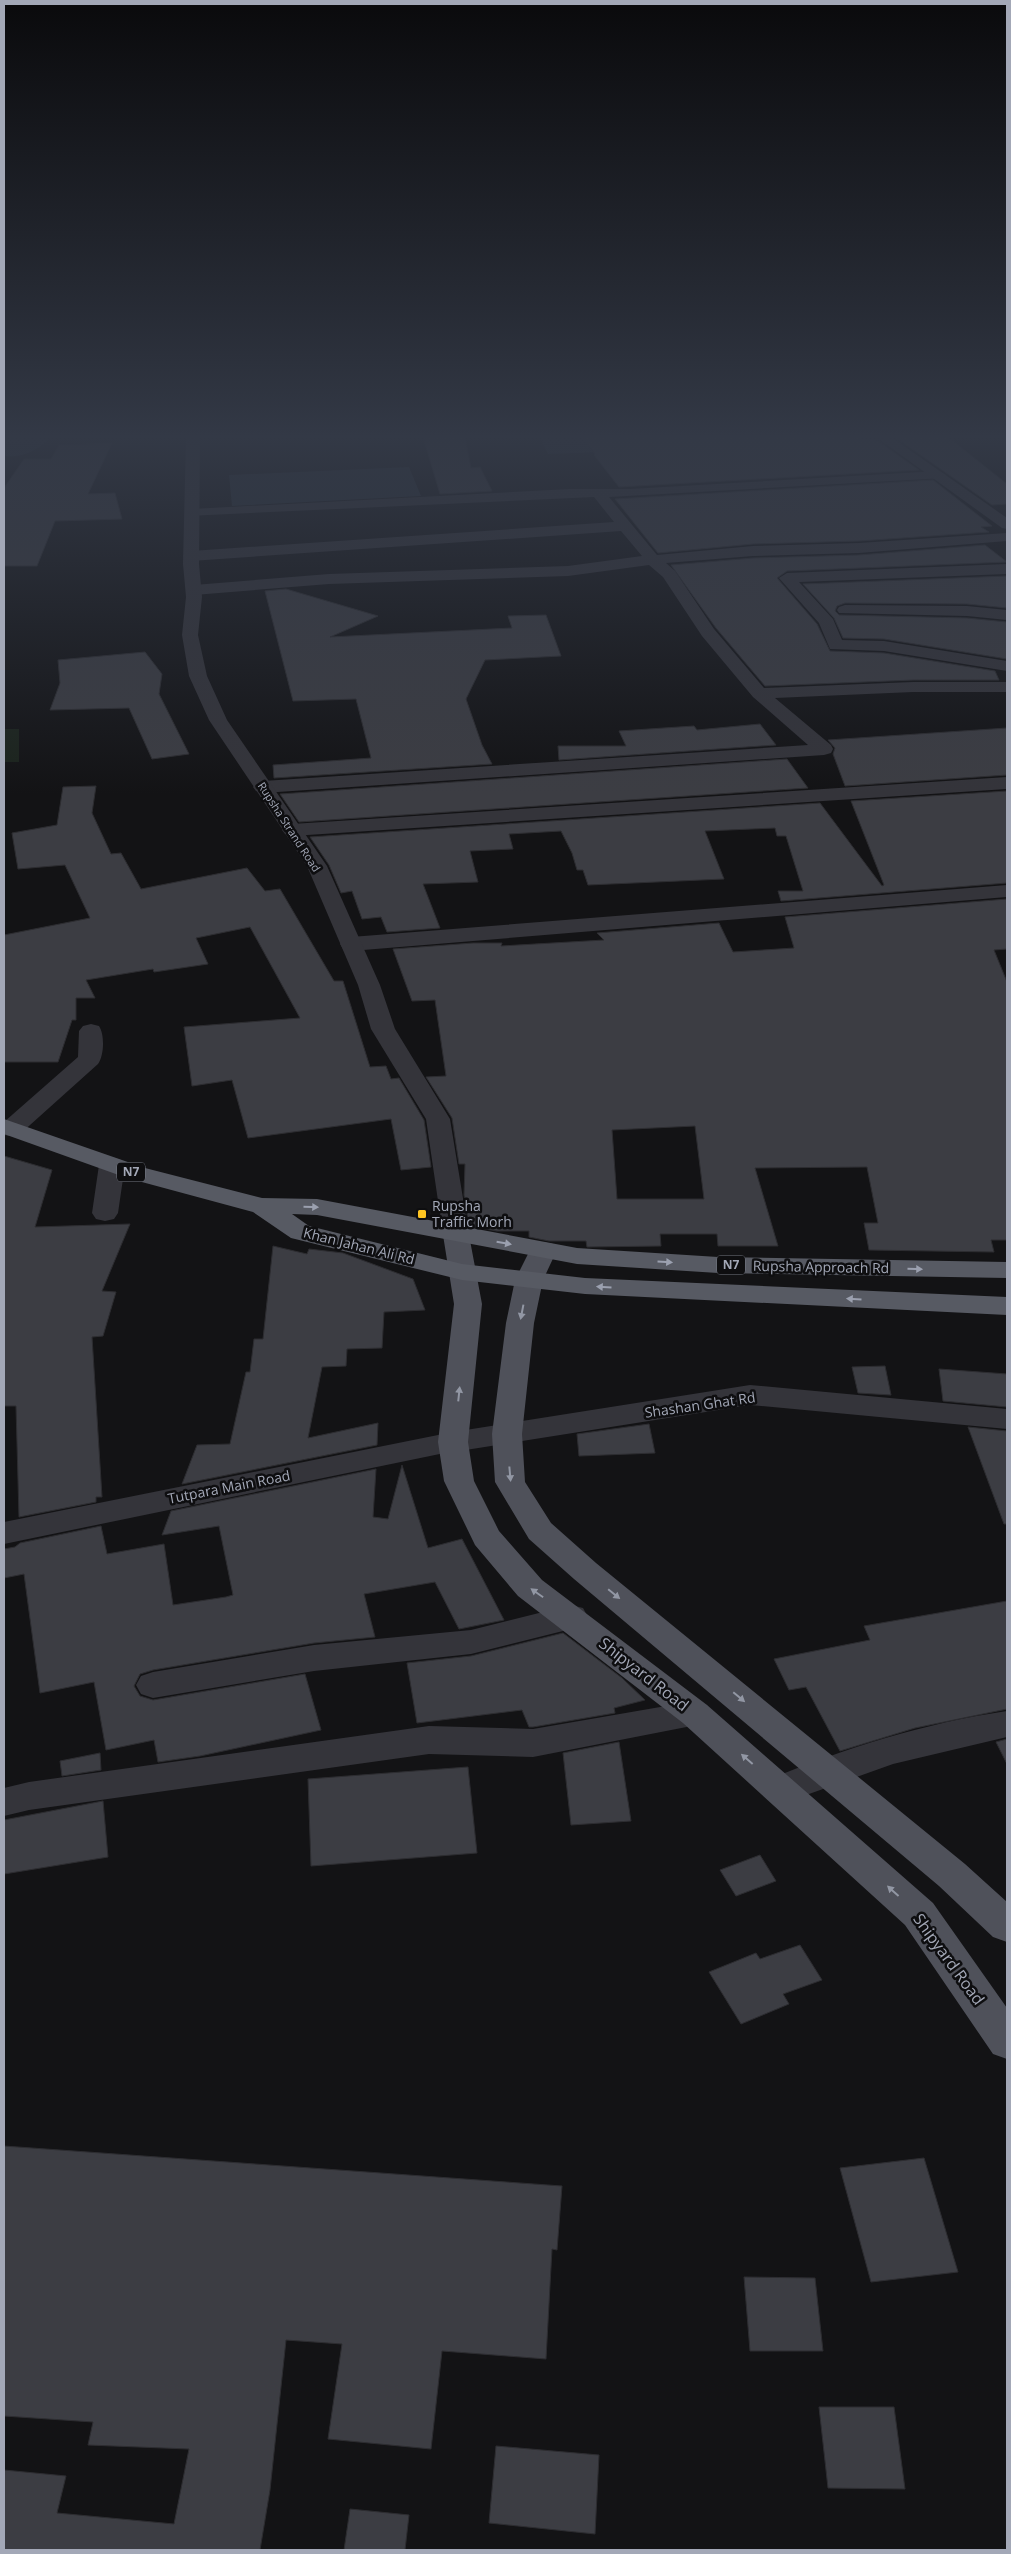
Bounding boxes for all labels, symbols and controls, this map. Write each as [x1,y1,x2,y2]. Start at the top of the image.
street label: Rupsha Strand Road [255,779,324,875]
road number: N7 [117,1162,145,1182]
place label: Rupsha Traffic Morh [432,1196,512,1231]
one-way arrow [303,1204,319,1212]
marker: Rupsha Traffic Morh [416,1208,428,1220]
street label: Khan Jahan Ali Rd [301,1222,417,1269]
one-way arrow [497,1240,513,1248]
road number: N7 [717,1256,745,1274]
street label: Rupsha Approach Rd [753,1256,889,1277]
one-way arrow [658,1258,674,1266]
one-way arrow [908,1265,924,1273]
one-way arrow [596,1283,612,1291]
one-way arrow [845,1295,861,1303]
one-way arrow [518,1305,526,1320]
one-way arrow [455,1385,463,1401]
street label: Shashan Ghat Rd [643,1387,757,1422]
street label: Tutpara Main Road [166,1465,292,1508]
one-way arrow [506,1466,514,1482]
one-way arrow [530,1588,544,1598]
one-way arrow [607,1589,620,1600]
street label: Shipyard Road [595,1632,693,1716]
one-way arrow [733,1692,746,1703]
one-way arrow [741,1753,753,1765]
one-way arrow [888,1885,900,1897]
street label: Shipyard Road [908,1909,990,2009]

